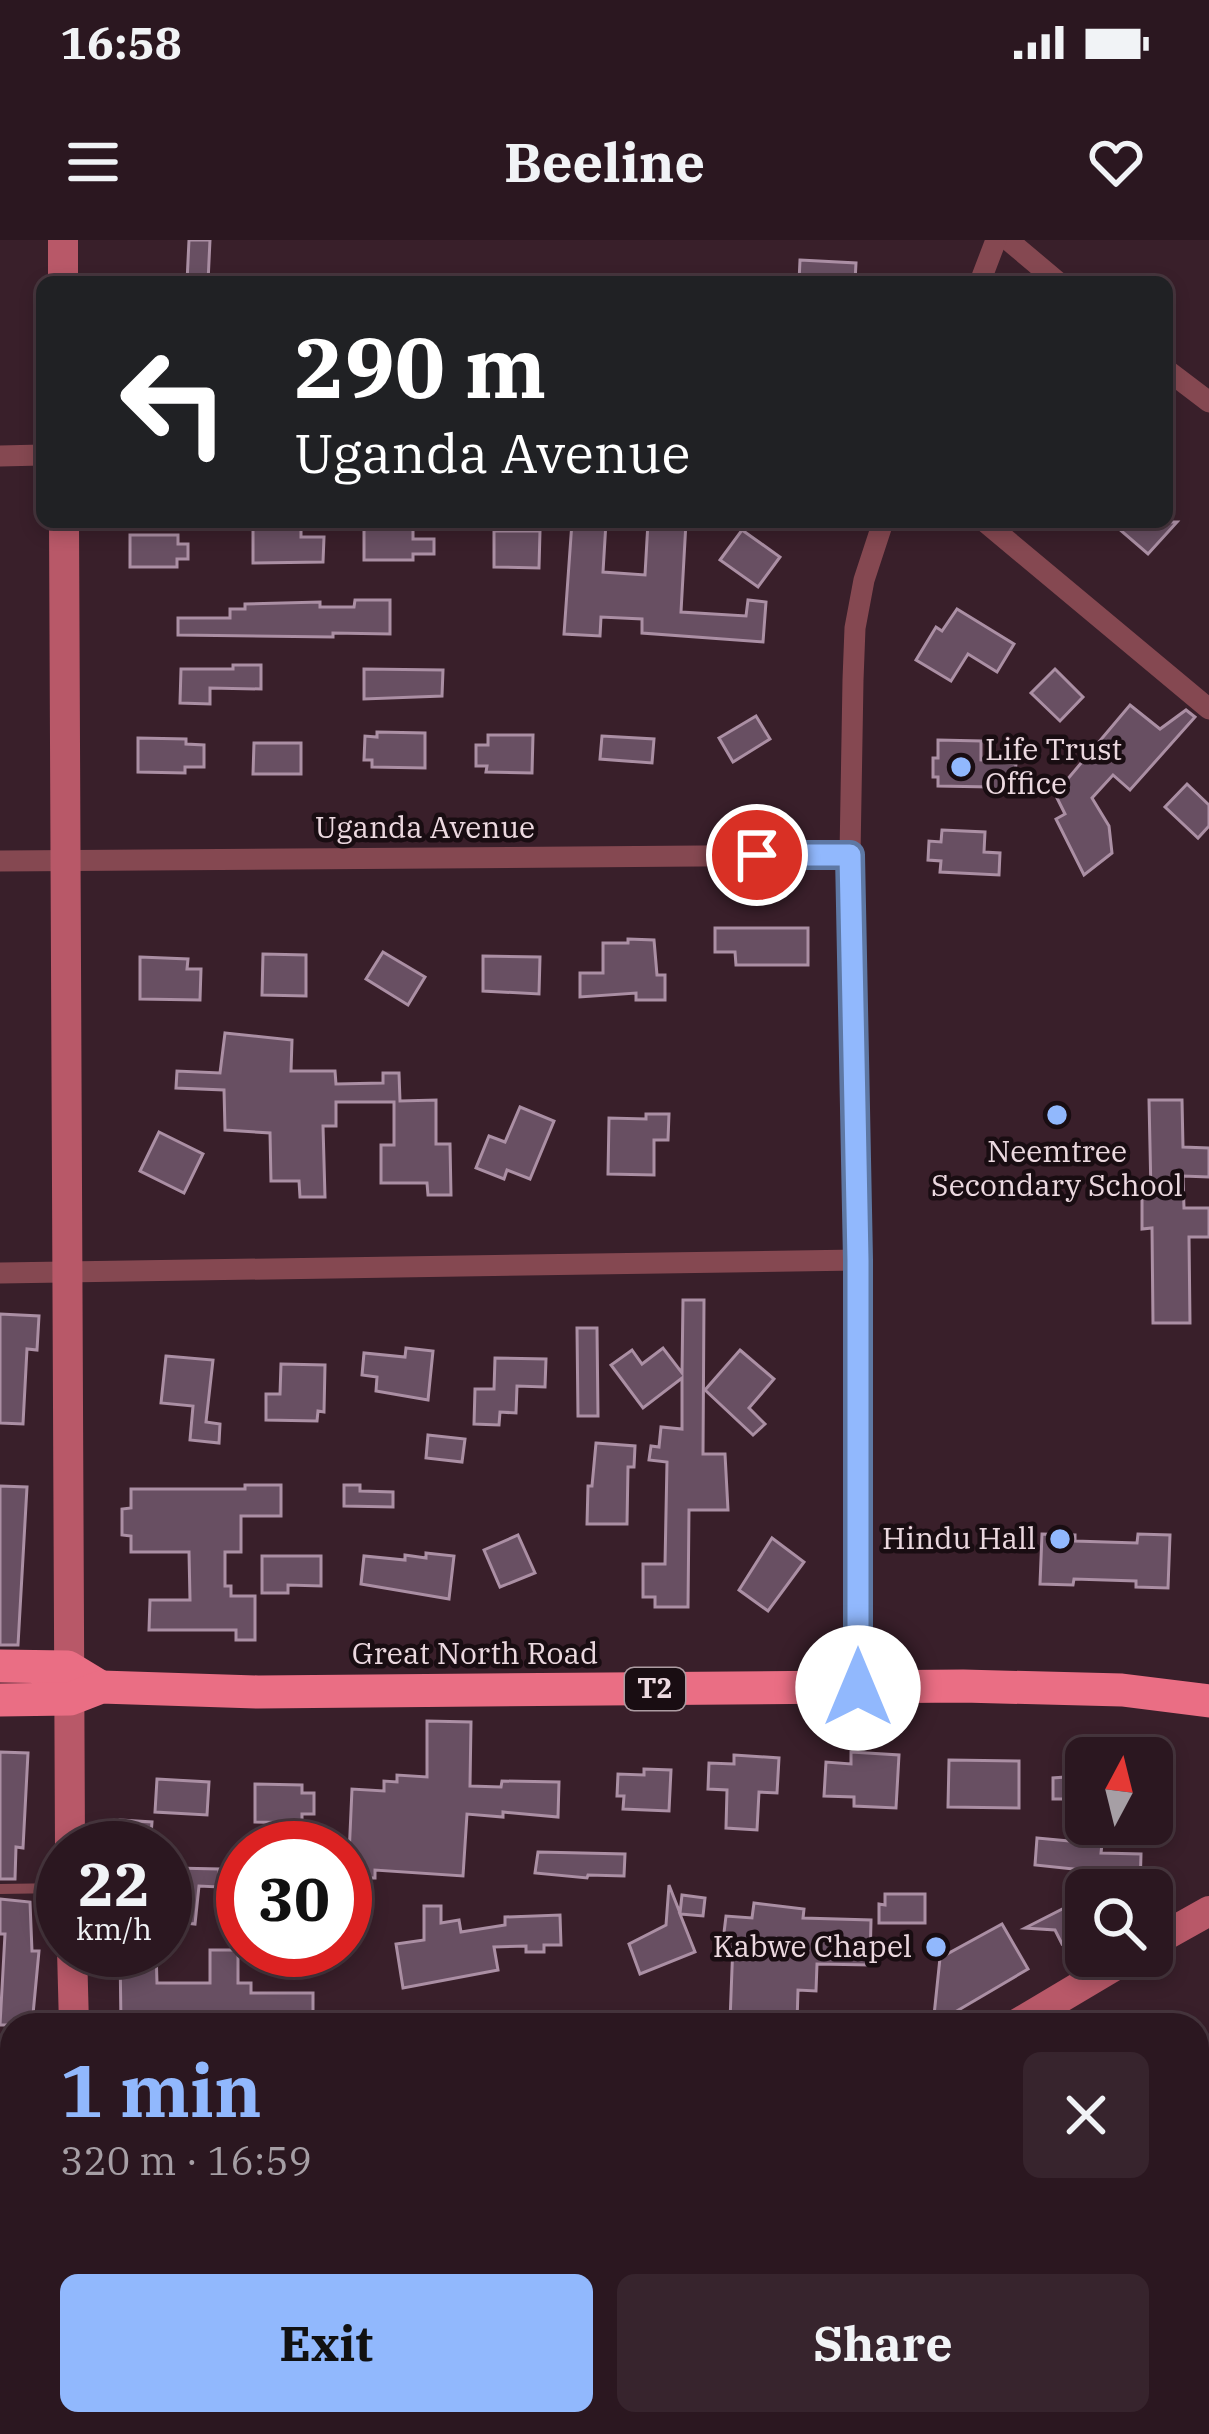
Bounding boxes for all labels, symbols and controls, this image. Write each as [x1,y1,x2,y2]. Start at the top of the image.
text: 16:58 [60,13,182,71]
text: Beeline [504,127,705,197]
icon: menu [60,129,126,195]
icon: heart [1083,129,1149,195]
text: 290 m [294,312,546,421]
icon: left [96,324,252,480]
text: Uganda Avenue [294,418,690,488]
place label: Life Trust Office [985,729,1122,802]
marker: Life Trust Office [948,754,974,780]
pin [706,804,808,906]
street label: Uganda Avenue [315,807,535,846]
icon: arrive [724,822,790,888]
marker: Neemtree Secondary School [1044,1102,1070,1128]
place label: Neemtree Secondary School [931,1131,1183,1204]
place label: Hindu Hall [882,1518,1036,1557]
marker: Hindu Hall [1047,1526,1073,1552]
position arrow [795,1625,921,1751]
street label: Great North Road [352,1633,598,1672]
road number: T2 [625,1668,685,1710]
north arrow [1065,1737,1173,1845]
map controls [1065,1737,1173,1977]
speed limit sign: 30 [216,1821,372,1977]
text: 22 [78,1844,150,1923]
button: search [1065,1869,1173,1977]
text: km/h [76,1909,152,1948]
place label: Kabwe Chapel [713,1926,912,1965]
marker: Kabwe Chapel [923,1934,949,1960]
text: 1 min [60,2043,262,2137]
button: close [1023,2052,1149,2178]
text: 320 m · 16:59 [60,2135,312,2186]
button: Exit [60,2274,593,2412]
button: Share [617,2274,1149,2412]

